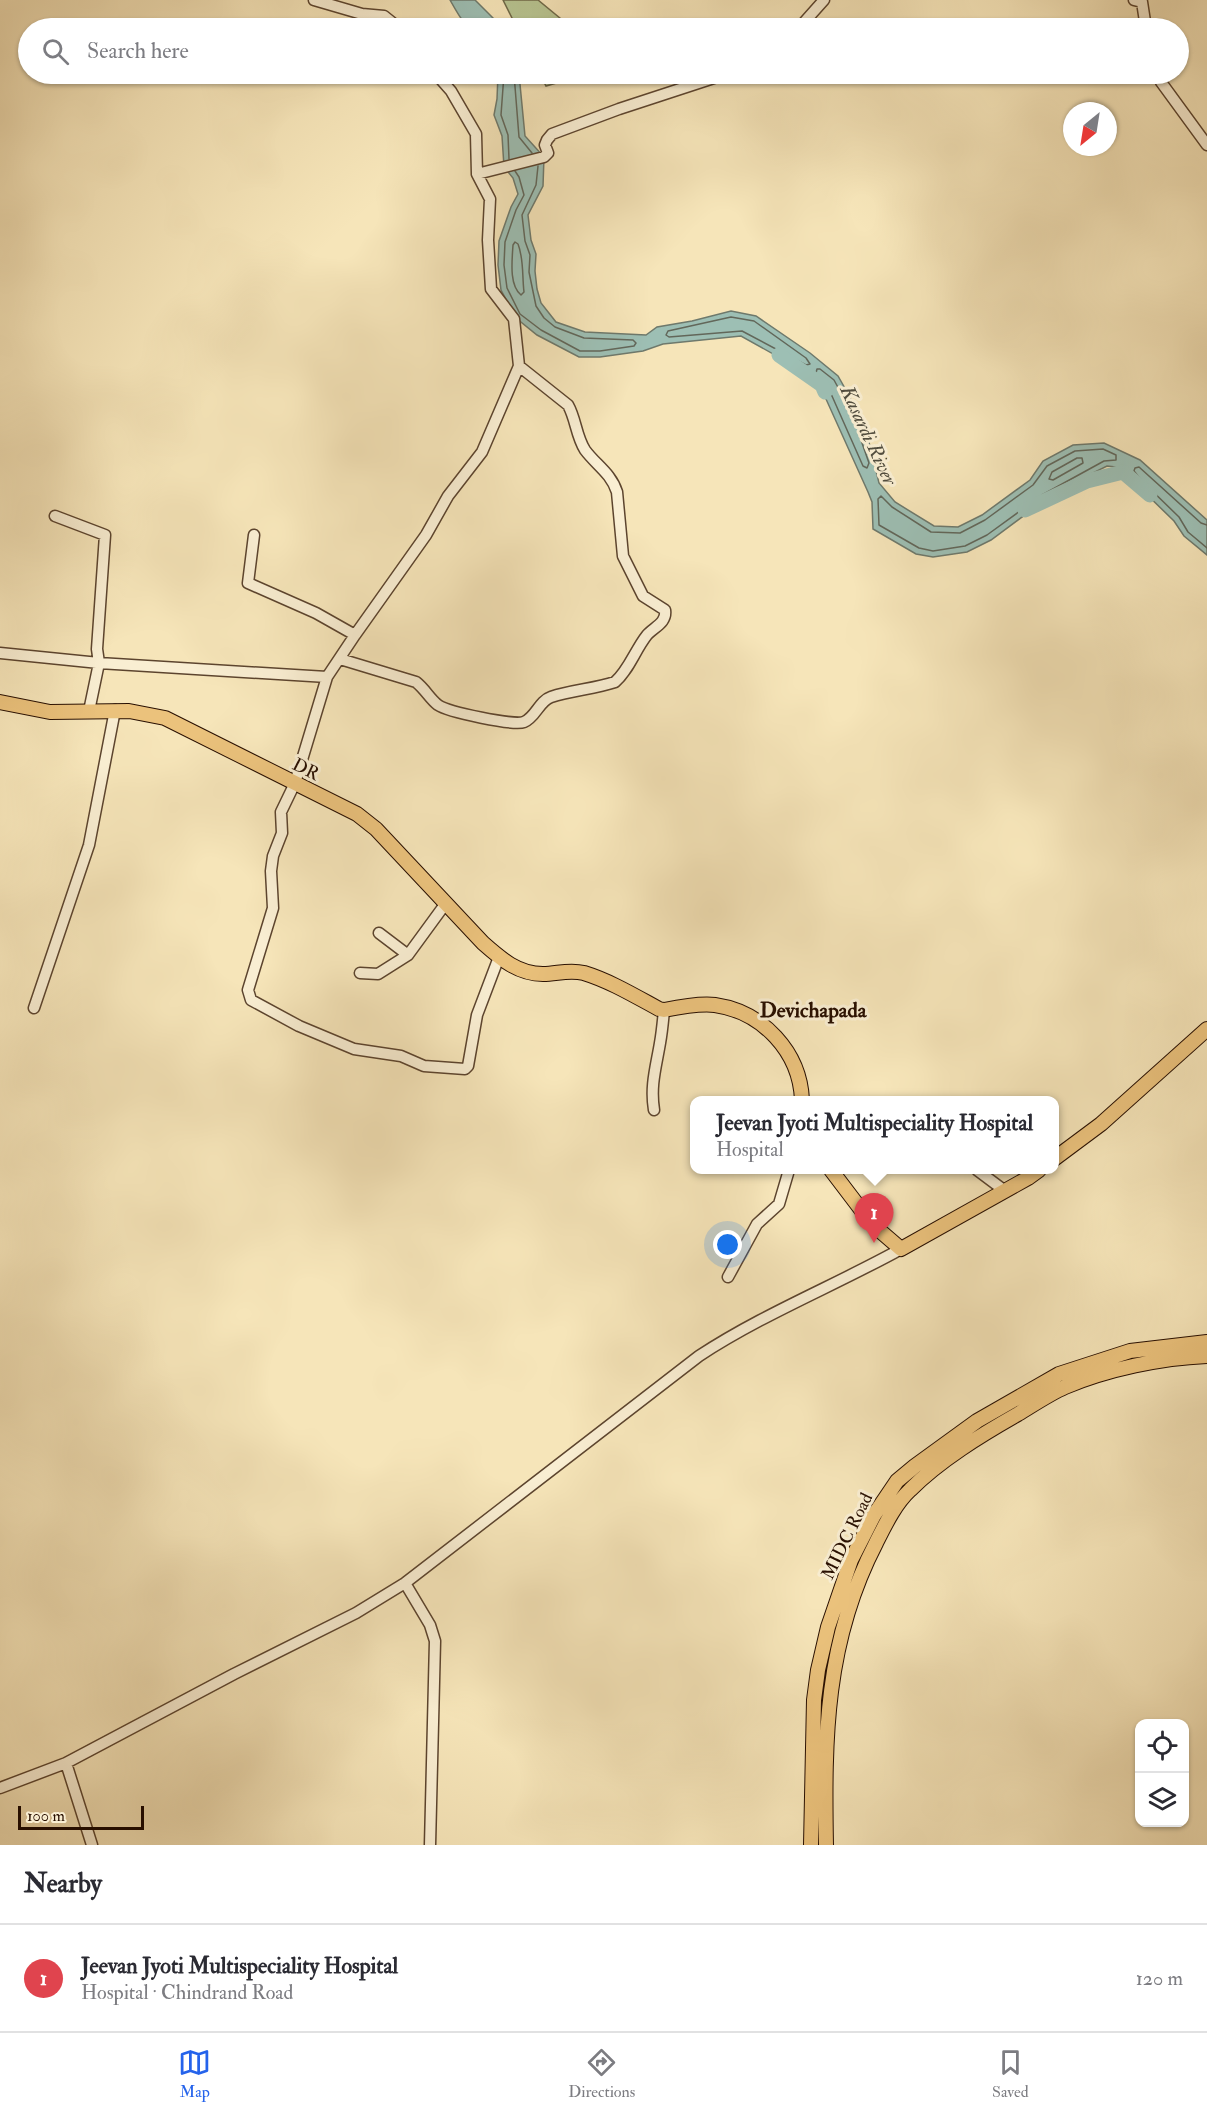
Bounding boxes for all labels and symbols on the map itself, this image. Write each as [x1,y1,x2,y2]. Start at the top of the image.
north arrow [1063,102,1117,156]
water label: Kasardi River [834,380,903,490]
street label: DR [288,753,324,786]
district label: Devichapada [760,997,868,1024]
pin: 1 [854,1194,894,1243]
your location [713,1230,742,1259]
street label: MIDC Road [817,1489,878,1583]
scale bar [18,1803,144,1830]

